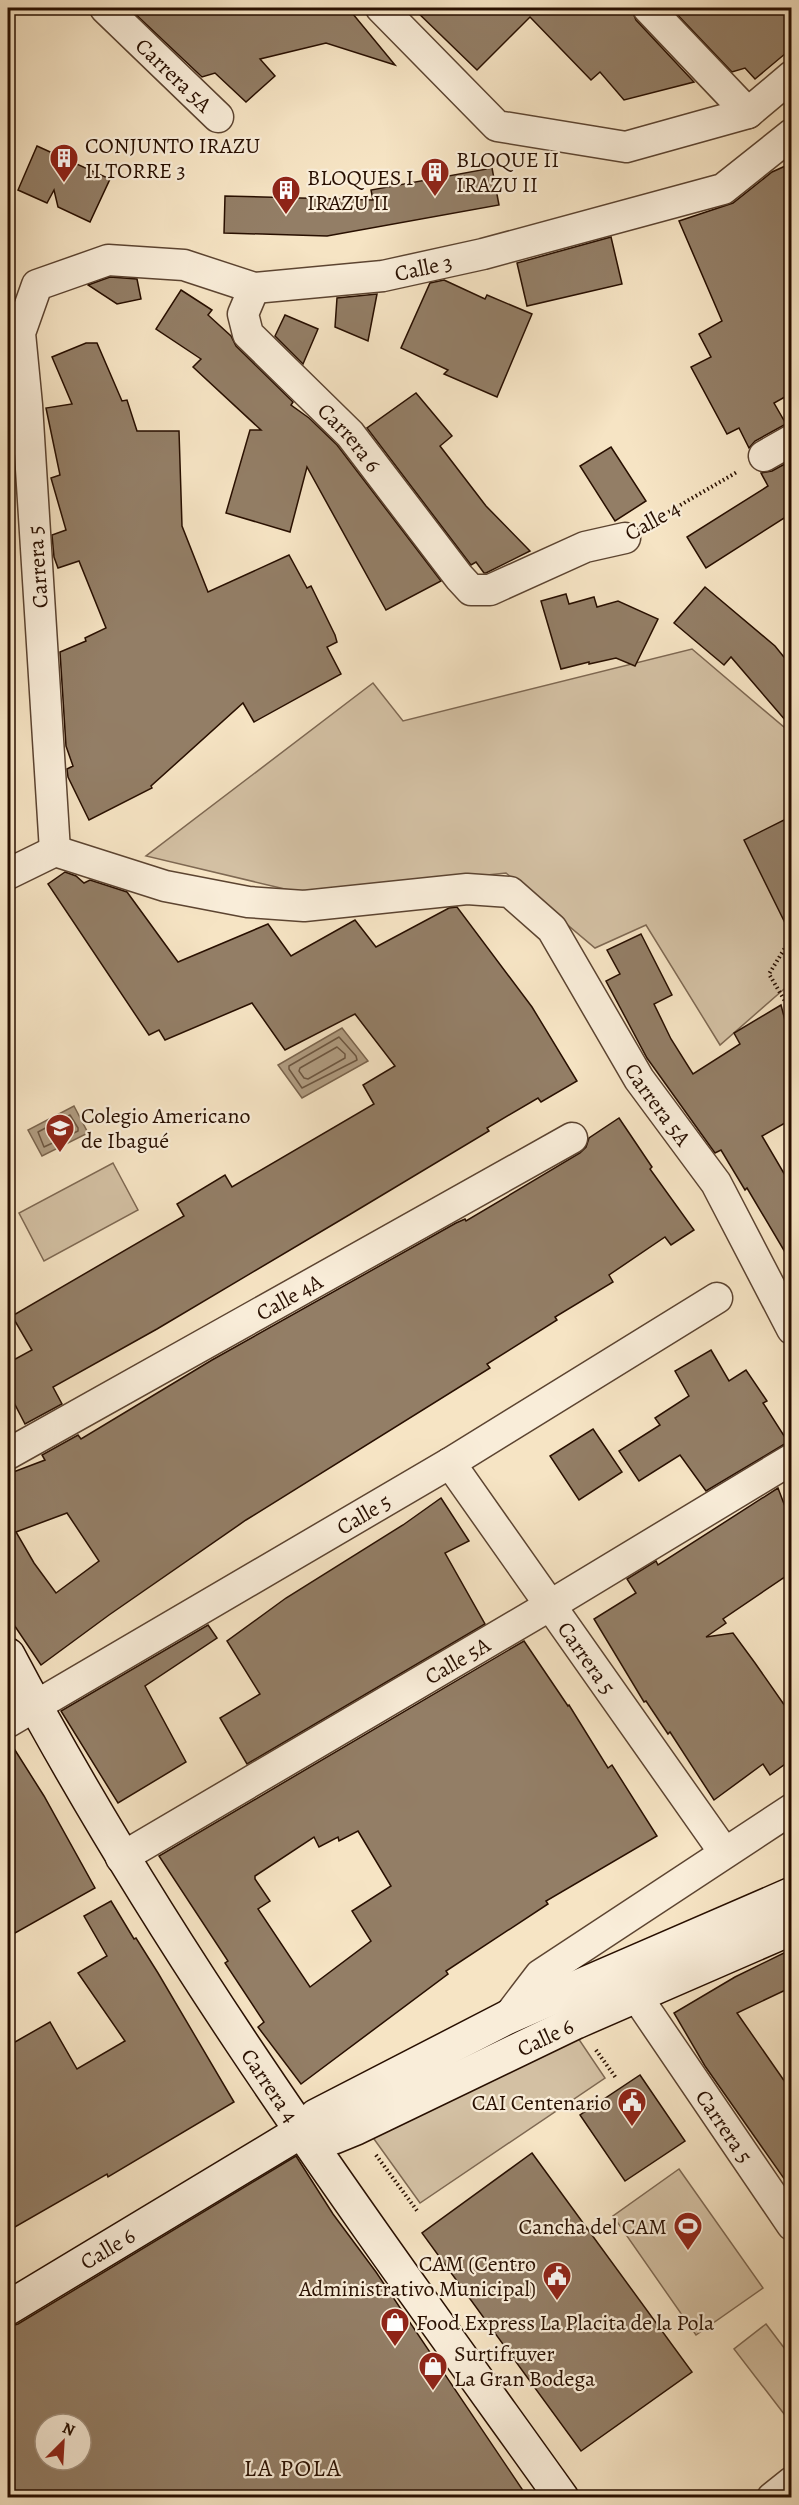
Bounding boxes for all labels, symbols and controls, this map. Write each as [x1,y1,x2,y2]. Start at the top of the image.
street label: Carrera 5A [129,31,219,120]
place label: CONJUNTO IRAZU II TORRE 3 [85,131,260,186]
building icon: CONJUNTO IRAZU II TORRE 3 [48,142,80,184]
place label: BLOQUE II IRAZU II [456,145,559,200]
building icon: BLOQUE II IRAZU II [419,156,451,198]
place label: BLOQUES I IRAZU II [307,163,414,218]
building icon: BLOQUES I IRAZU II [270,174,302,216]
street label: Calle 3 [392,247,455,289]
street label: Carrera 6 [311,396,388,479]
street label: Calle 4 [619,493,686,548]
street label: Carrera 5 [20,525,56,609]
street label: Carrera 5A [617,1058,698,1153]
place label: Colegio Americano de Ibagué [81,1101,250,1156]
school or university icon: Colegio Americano de Ibagué [44,1112,76,1154]
street label: Calle 4A [251,1266,329,1328]
street label: Calle 5 [331,1487,397,1542]
street label: Carrera 5 [550,1616,622,1701]
street label: Calle 5A [419,1629,497,1692]
street label: Calle 6 [512,2011,579,2064]
street label: Carrera 4 [234,2043,305,2129]
street label: Carrera 5 [688,2084,760,2169]
public building icon: CAI Centenario [616,2086,648,2128]
place label: CAI Centenario [472,2088,611,2118]
sports icon: Cancha del CAM [672,2210,704,2252]
place label: Cancha del CAM [519,2212,667,2242]
street label: Calle 6 [75,2221,141,2277]
place label: CAM (Centro Administrativo Municipal) [298,2249,536,2304]
public building icon: CAM (Centro Administrativo Municipal) [541,2260,573,2302]
shop icon: Food Express La Placita de la Pola [379,2306,411,2348]
place label: Food Express La Placita de la Pola [416,2308,715,2338]
place label: Surtifruver La Gran Bodega [454,2339,596,2394]
shop icon: Surtifruver La Gran Bodega [417,2350,449,2392]
north arrow [33,2412,93,2472]
text: N [59,2417,79,2442]
district label: LA POLA [244,2452,342,2484]

